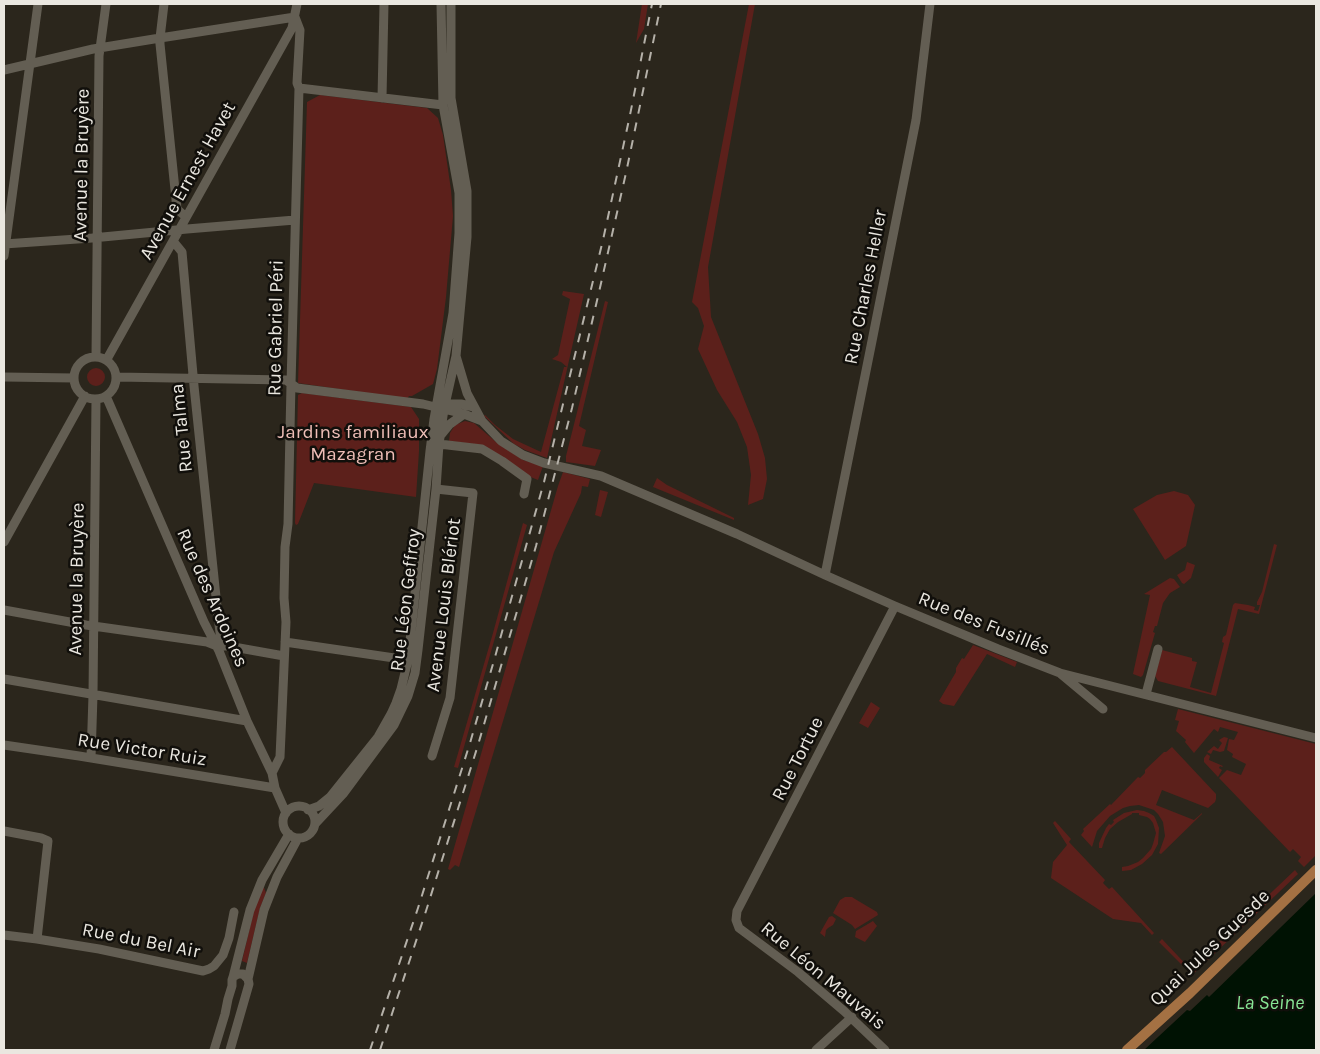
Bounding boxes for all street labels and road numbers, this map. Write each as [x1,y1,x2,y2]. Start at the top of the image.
street label: Avenue la Bruyère [69,88,95,242]
street label: Avenue Ernest Havet [135,98,241,264]
street label: Rue Charles Heller [840,208,892,366]
street label: Rue Gabriel Péri [263,260,289,396]
street label: Rue Talma [166,382,198,474]
street label: Avenue la Bruyère [64,502,90,656]
street label: Avenue Louis Blériot [422,517,466,693]
street label: Rue des Ardoines [171,525,253,671]
street label: Rue Léon Geffroy [386,527,426,673]
street label: Rue des Fusillés [915,587,1053,661]
street label: Rue Tortue [767,713,829,805]
street label: Rue Victor Ruiz [76,729,208,771]
street label: Quai Jules Guesde [1145,885,1275,1011]
street label: Rue Léon Mauvais [756,917,890,1035]
street label: Rue du Bel Air [80,918,202,964]

